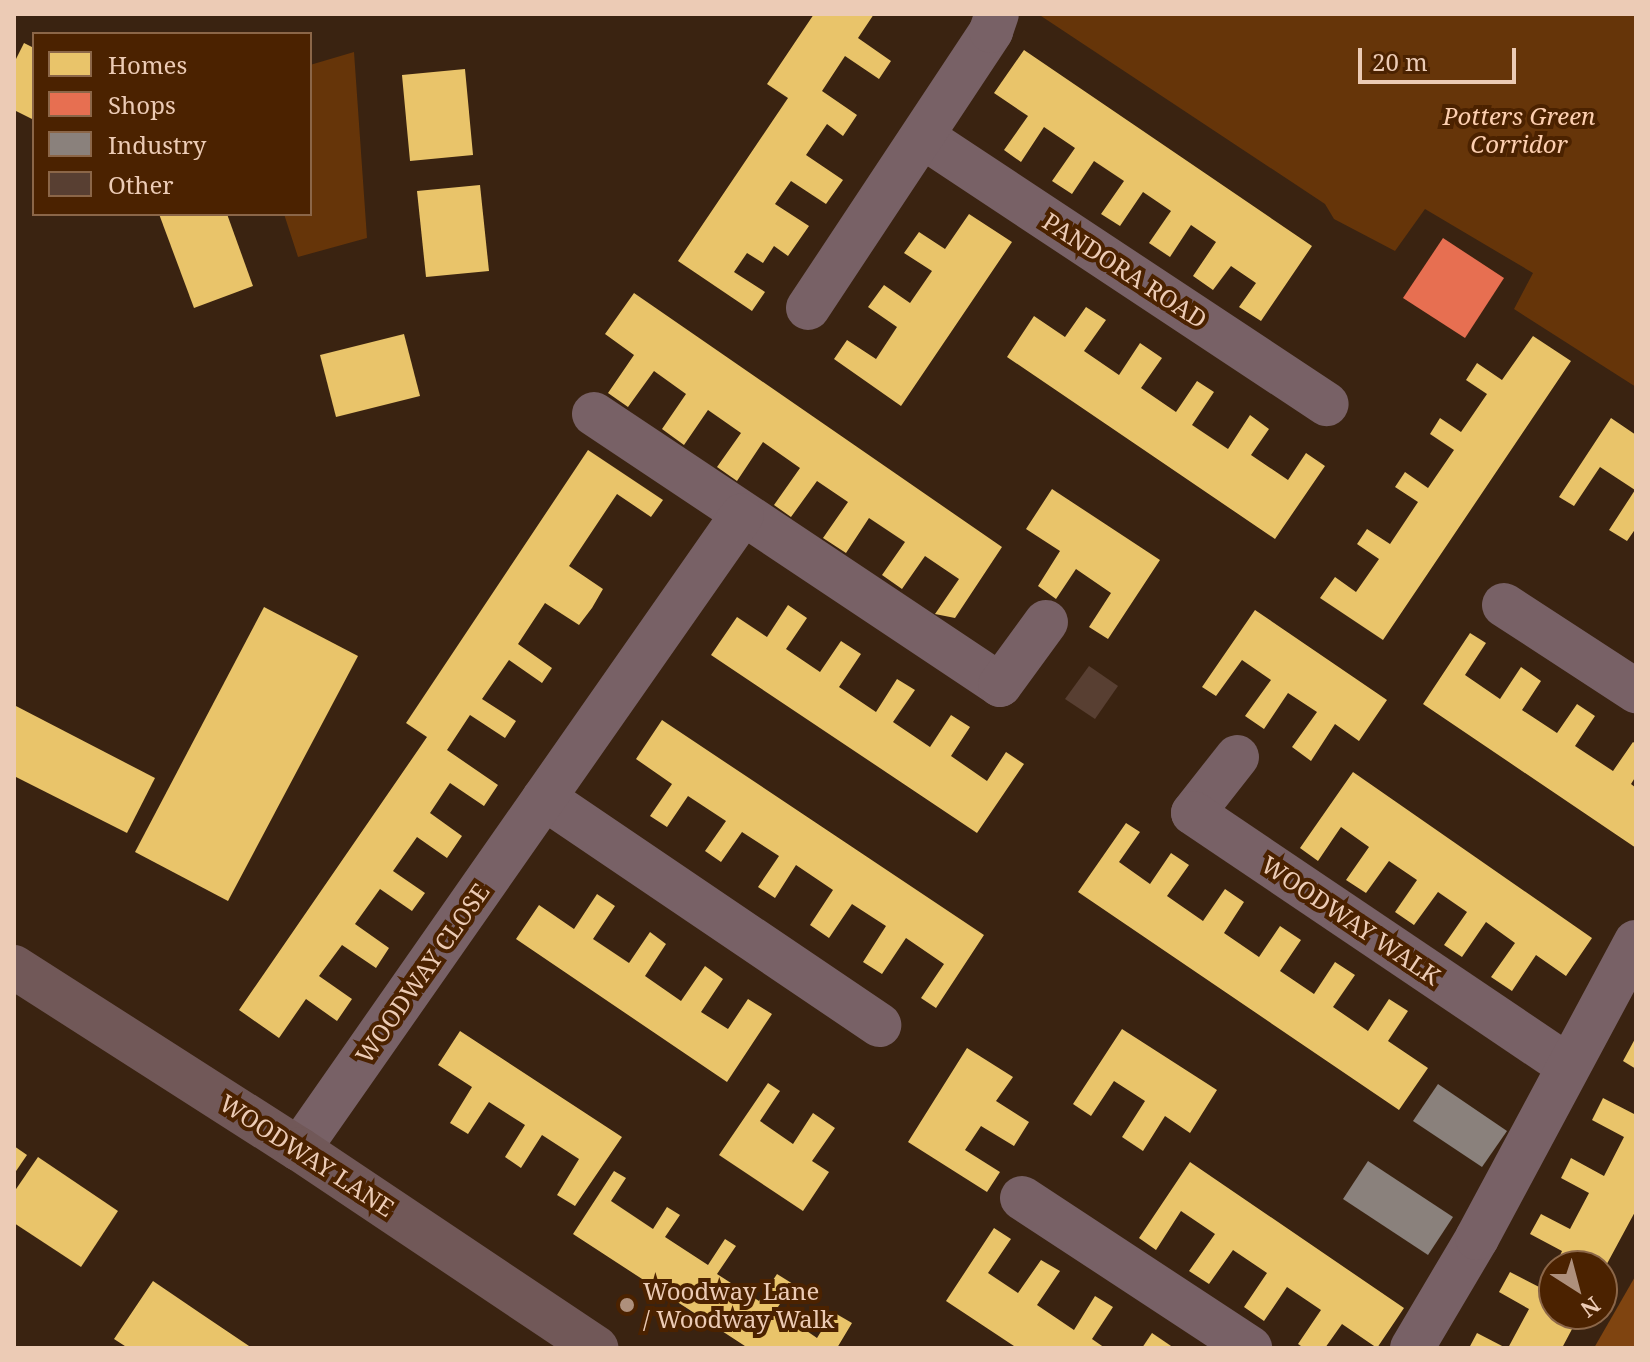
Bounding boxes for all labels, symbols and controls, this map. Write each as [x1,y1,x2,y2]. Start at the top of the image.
legend [32,32,312,216]
scale bar [1362,32,1520,82]
text: 20 m [1372,45,1428,78]
text: Homes [108,48,187,81]
text: Shops [108,88,176,121]
park label: Potters Green Corridor [1443,102,1595,158]
text: Industry [108,128,206,161]
text: Other [108,168,174,201]
street label: PANDORA ROAD [1038,206,1212,334]
street label: WOODWAY WALK [1256,850,1446,990]
street label: WOODWAY CLOSE [349,878,495,1068]
street label: WOODWAY LANE [214,1088,400,1222]
north arrow [1538,1250,1618,1330]
place label: Woodway Lane / Woodway Walk [643,1277,834,1333]
text: N [1575,1291,1607,1325]
marker: Woodway Lane / Woodway Walk [618,1296,636,1314]

